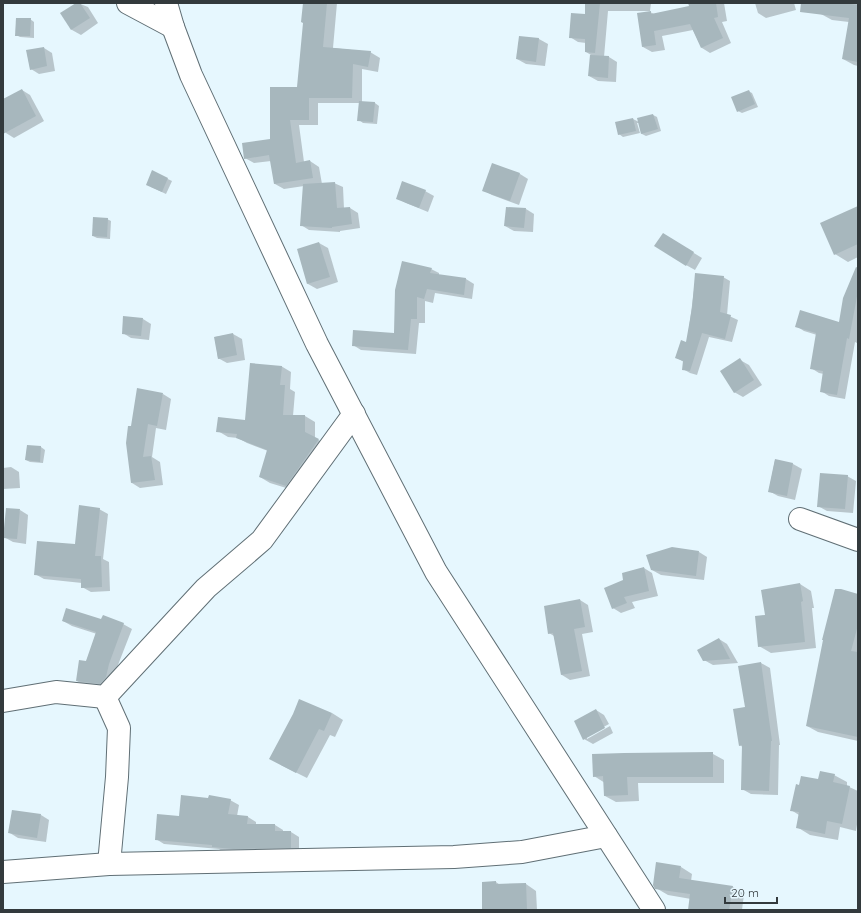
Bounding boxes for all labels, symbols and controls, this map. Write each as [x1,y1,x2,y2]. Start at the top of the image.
scale bar [725,879,777,905]
text: 20 m [731,885,759,900]

